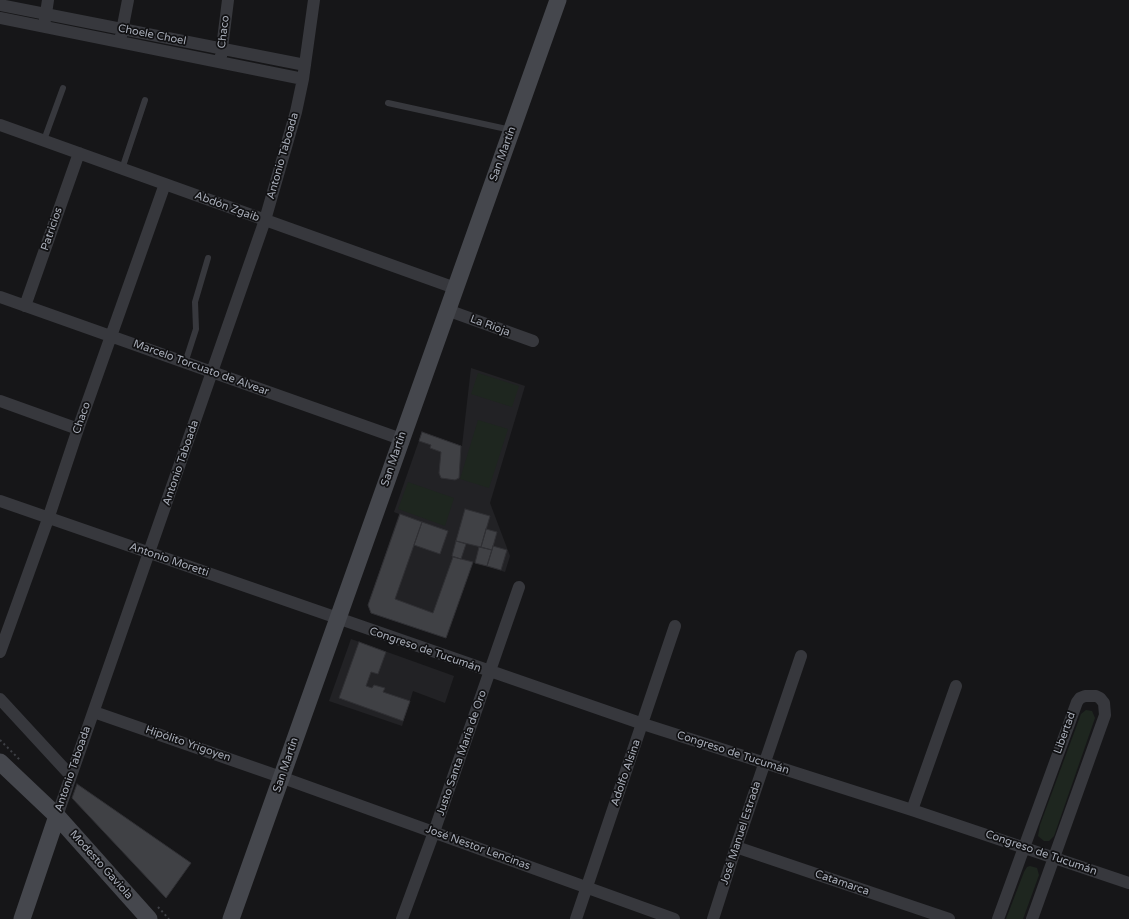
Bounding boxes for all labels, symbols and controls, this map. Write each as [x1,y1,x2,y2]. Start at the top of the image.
street label: Chaco [215,15,233,49]
street label: Choele Choel [117,22,187,48]
street label: Antonio Taboada [264,111,302,201]
street label: San Martín [487,125,519,183]
street label: Abdón Zgaib [193,189,261,225]
street label: Patricios [38,206,66,252]
street label: La Rioja [468,313,512,339]
street label: Marcelo Torcuato de Alvear [131,337,271,399]
street label: Chaco [70,400,94,436]
street label: Antonio Taboada [160,419,202,507]
street label: San Martín [378,430,410,488]
street label: Antonio Moretti [128,540,210,580]
street label: Congreso de Tucumán [367,625,483,675]
street label: Justo Santa María de Oro [434,688,490,818]
street label: Libertad [1051,710,1079,756]
street label: Hipólito Yrigoyen [144,723,232,765]
street label: Antonio Taboada [52,725,94,813]
street label: Congreso de Tucumán [675,729,791,777]
street label: San Martín [270,736,302,794]
street label: Adolfo Alsina [608,738,644,808]
street label: José Manuel Estrada [718,780,764,886]
street label: José Nestor Lencinas [424,823,532,873]
street label: Modesto Gaviola [67,828,135,902]
street label: Congreso de Tucumán [983,828,1099,878]
street label: Catamarca [813,868,871,898]

